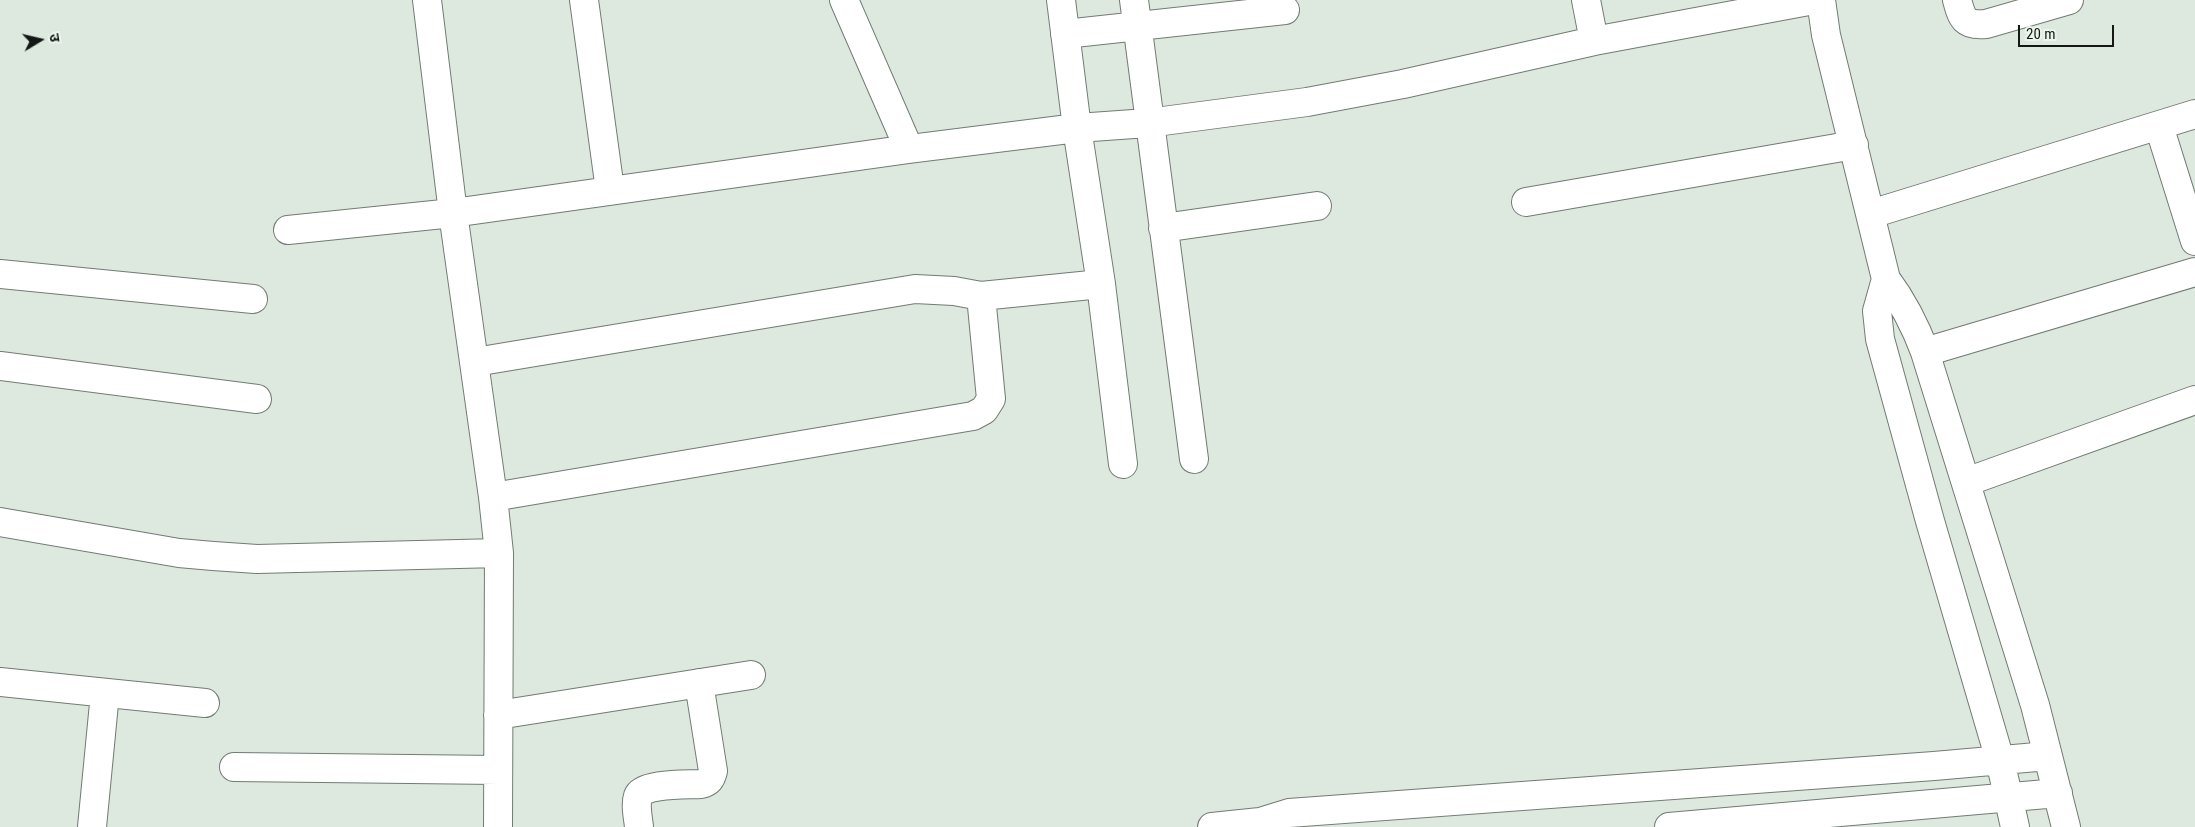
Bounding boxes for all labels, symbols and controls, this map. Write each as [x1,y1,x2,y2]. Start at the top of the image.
north arrow [15,15,65,65]
scale bar [2020,15,2116,47]
text: 20 m [2026,25,2056,43]
text: उ [46,32,63,43]

